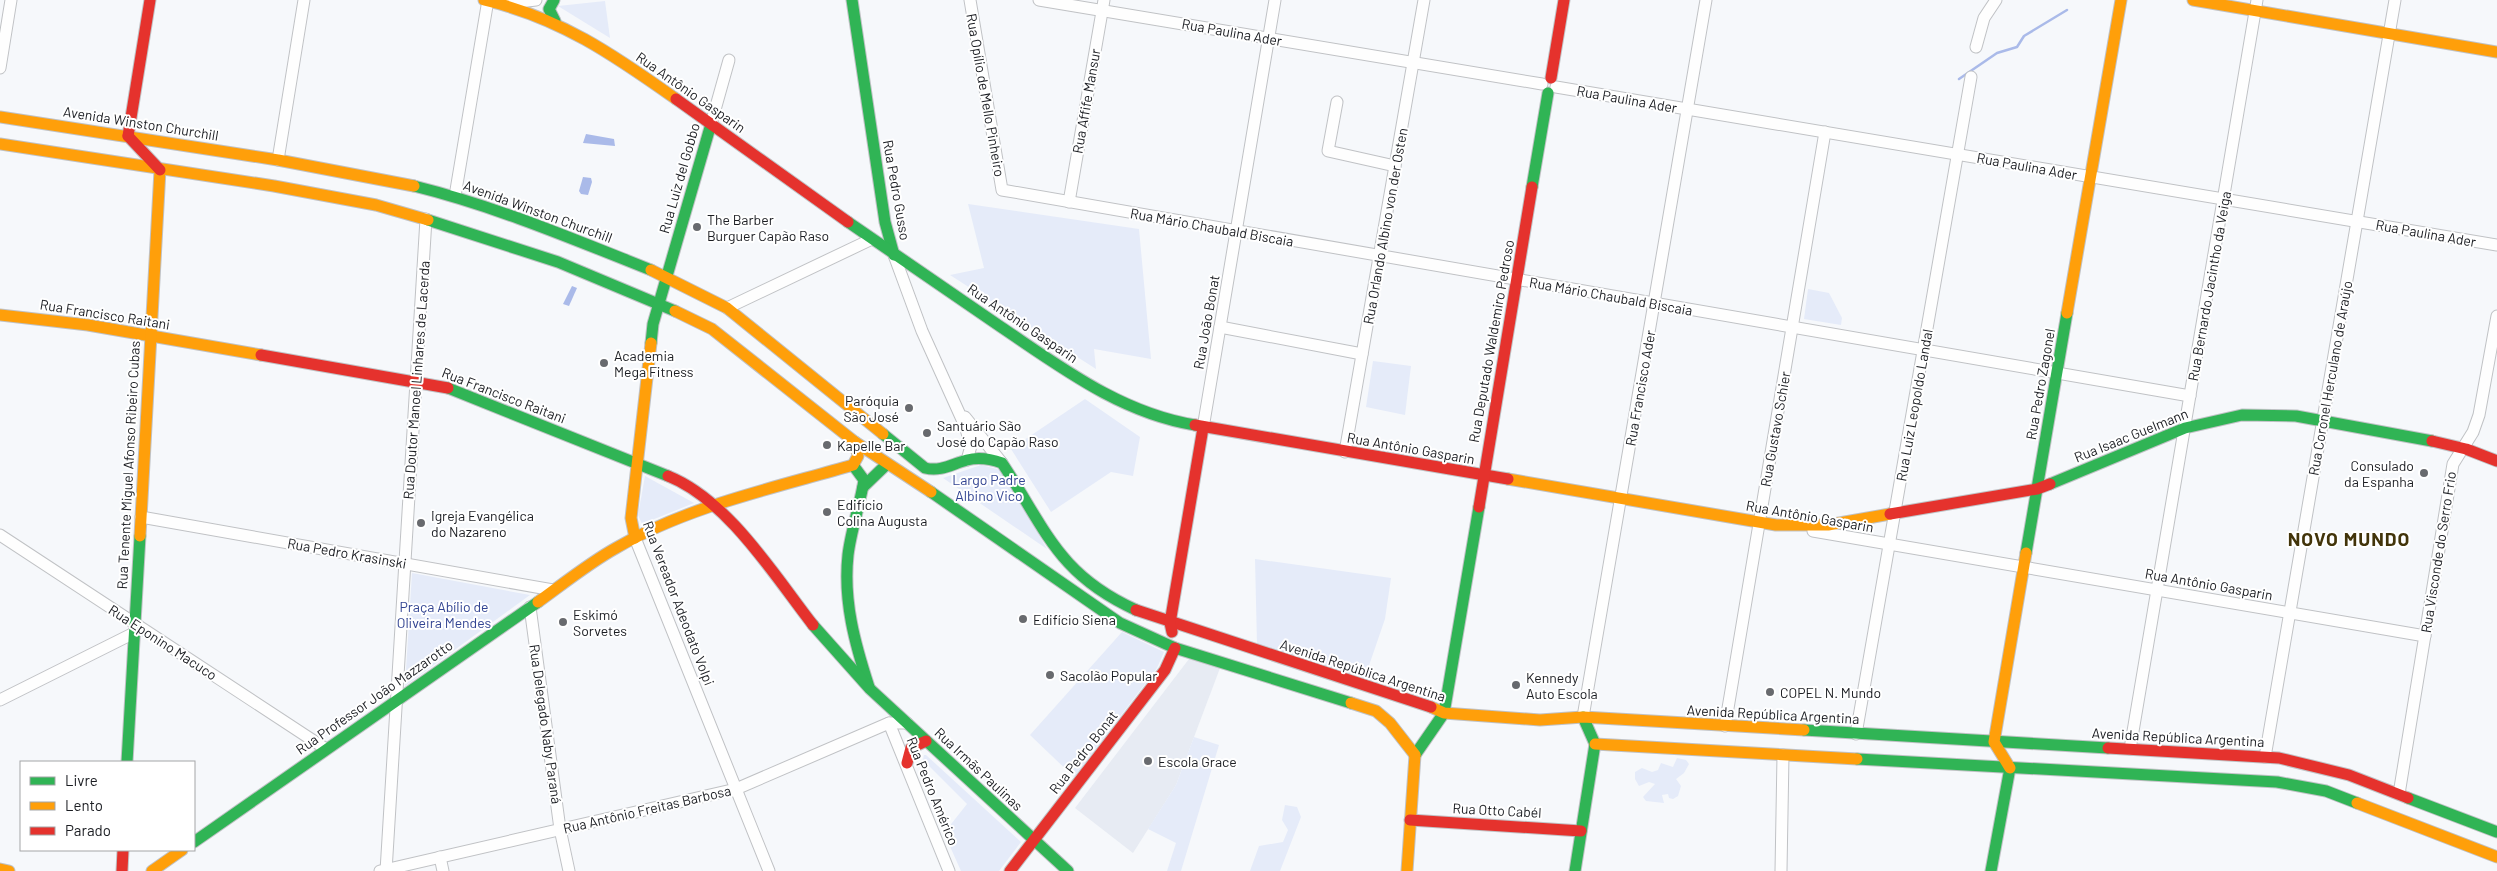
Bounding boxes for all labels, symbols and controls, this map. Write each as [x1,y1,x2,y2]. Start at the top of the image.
street label: Rua Opílio de Mello Pinheiro [963,12,1009,178]
street label: Rua Paulina Ader [1180,15,1284,49]
street label: Rua Affife Mansur [1068,47,1104,155]
street label: Rua Antônio Gasparin [633,48,749,136]
street label: Rua Paulina Ader [1575,82,1679,116]
street label: Avenida Winston Churchill [62,102,220,144]
street label: Rua Luiz del Gobbo [655,121,703,235]
street label: Rua Orlando Albino von der Osten [1359,126,1411,326]
street label: Rua Pedro Gusso [880,138,914,242]
street label: Rua Paulina Ader [1975,149,2079,183]
street label: Avenida Winston Churchill [461,176,615,246]
street label: Rua Bernardo Jacintho da Veiga [2184,190,2234,382]
street label: Rua Mário Chaubald Biscaia [1129,204,1295,250]
place label: The Barber Burguer Capão Raso [707,211,829,244]
street label: Rua Paulina Ader [2374,216,2478,250]
marker: The Barber Burguer Capão Raso [691,221,703,233]
street label: Rua Deputado Waldemiro Pedroso [1465,238,1517,444]
street label: Rua Doutor Manoel Linhares de Lacerda [399,260,433,500]
street label: Rua Mário Chaubald Biscaia [1528,273,1694,319]
street label: Rua João Bonat [1189,274,1223,370]
street label: Rua Coronel Herculano de Araújo [2304,279,2356,477]
street label: Rua Antônio Gasparin [965,280,1081,366]
street label: Rua Francisco Raitani [39,295,171,333]
street label: Rua Pedro Zagonel [2022,327,2058,441]
street label: Rua Luiz Leopoldo Landal [1892,328,1936,482]
street label: Rua Francisco Ader [1621,329,1659,447]
street label: Rua Tenente Miguel Afonso Ribeiro Cubas [113,340,143,590]
place label: Academia Mega Fitness [614,347,694,380]
marker: Academia Mega Fitness [598,357,610,369]
street label: Rua Francisco Raitani [440,364,568,426]
street label: Rua Gustavo Schier [1756,370,1794,488]
place label: Paróquia São José [843,392,899,425]
marker: Paróquia São José [903,402,915,414]
street label: Rua Isaac Guelmann [2072,404,2190,466]
place label: Santuário São José do Capão Raso [937,417,1059,450]
marker: Santuário São José do Capão Raso [921,427,933,439]
street label: Rua Antônio Gasparin [1346,428,1476,468]
place label: Kapelle Bar [837,437,905,454]
marker: Kapelle Bar [821,439,833,451]
place label: Consulado da Espanha [2344,457,2414,490]
marker: Consulado da Espanha [2418,467,2430,479]
street label: Rua Visconde do Serro Frio [2417,470,2459,634]
park label: Largo Padre Albino Vico [952,471,1026,504]
place label: Edifício Colina Augusta [837,496,927,529]
street label: Rua Antônio Gasparin [1745,496,1875,536]
marker: Edifício Colina Augusta [821,506,833,518]
place label: Igreja Evangélica do Nazareno [431,507,534,540]
marker: Igreja Evangélica do Nazareno [415,517,427,529]
street label: Rua Vereador Adeodato Volpi [640,518,718,688]
district label: NOVO MUNDO [2288,527,2410,550]
street label: Rua Pedro Krasinski [286,534,408,572]
street label: Rua Antônio Gasparin [2144,564,2274,604]
park label: Praça Abílio de Oliveira Mendes [397,598,492,631]
street label: Rua Eponino Macuco [106,601,220,683]
place label: Eskimó Sorvetes [573,606,627,639]
place label: Edifício Siena [1033,611,1116,628]
marker: Edifício Siena [1017,613,1029,625]
marker: Eskimó Sorvetes [557,616,569,628]
street label: Avenida República Argentina [1278,635,1448,705]
street label: Rua Professor João Mazzarotto [292,636,456,758]
street label: Rua Delegado Naby Paraná [526,643,566,805]
place label: Sacolão Popular [1060,667,1157,684]
marker: Sacolão Popular [1044,669,1056,681]
place label: Kennedy Auto Escola [1526,669,1598,702]
marker: Kennedy Auto Escola [1510,679,1522,691]
place label: COPEL N. Mundo [1780,684,1881,701]
marker: COPEL N. Mundo [1764,686,1776,698]
street label: Avenida República Argentina [1686,701,1860,727]
street label: Rua Pedro Bonat [1045,707,1121,797]
street label: Rua Irmãs Paulinas [931,724,1027,814]
street label: Avenida República Argentina [2091,724,2265,750]
street label: Rua Pedro Américo [903,734,963,848]
place label: Escola Grace [1158,753,1237,770]
marker: Escola Grace [1142,755,1154,767]
legend [20,761,195,851]
text: Livre [65,771,98,789]
street label: Rua Antônio Freitas Barbosa [561,781,733,837]
text: Lento [65,796,103,814]
street label: Rua Otto Cabél [1452,799,1542,821]
text: Parado [65,821,111,839]

